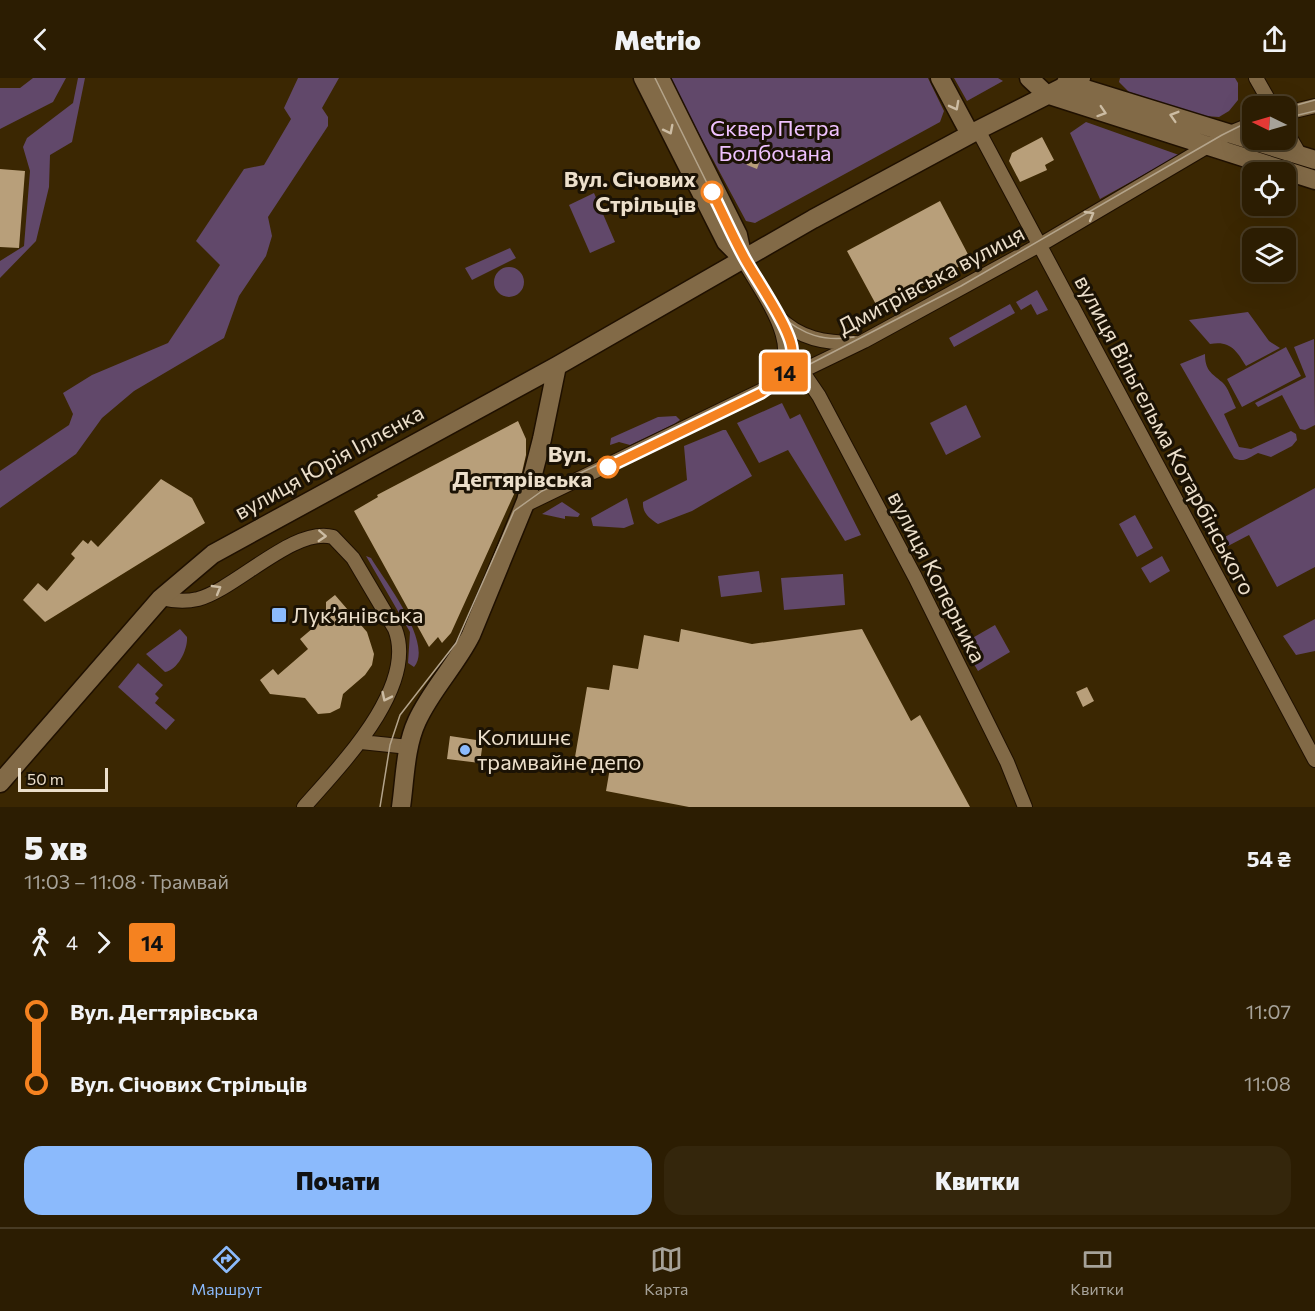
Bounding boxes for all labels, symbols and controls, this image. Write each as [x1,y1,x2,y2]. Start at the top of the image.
icon: back [24,23,57,56]
text: Metrio [614,23,701,56]
icon: share [1258,23,1291,56]
north arrow [1242,96,1296,150]
map controls [1242,96,1296,282]
one-way arrow [948,100,959,110]
one-way arrow [1096,105,1107,117]
one-way arrow [1169,111,1180,123]
park label: Сквер Петра Болбочана [710,114,840,166]
one-way arrow [661,124,673,135]
button: locate [1242,162,1296,216]
place label: Вул. Січових Стрільців [564,165,697,217]
marker: Вул. Січових Стрільців [701,181,723,203]
one-way arrow [1084,211,1095,223]
street label: Дмитрівська вулиця [833,219,1029,340]
button: layers [1242,228,1296,282]
street label: вулиця Вільгельма Котарбінського [1069,270,1262,599]
line badge: 14 [758,352,812,392]
text: 14 [774,360,796,385]
street label: вулиця Юрія Іллєнка [229,398,428,525]
place label: Вул. Дегтярівська [453,440,592,492]
marker: Вул. Дегтярівська [597,456,619,478]
street label: вулиця Коперника [883,487,992,667]
one-way arrow [318,530,327,543]
one-way arrow [211,585,221,596]
place label: Лукʼянівська [292,601,424,628]
marker: Лукʼянівська [270,606,288,624]
one-way arrow [381,691,393,702]
place label: Колишнє трамвайне депо [477,723,642,775]
marker: Колишнє трамвайне депо [458,743,472,757]
scale bar [18,765,108,792]
text: 50 m [27,769,64,788]
text: 5 хв [24,826,87,867]
text: 54 ₴ [1247,845,1291,872]
text: 11:03 – 11:08 · Трамвай [24,869,229,893]
icon: walk [24,926,57,959]
icon: forward [87,926,120,959]
text: 4 [66,930,78,954]
text: 14 [141,930,163,955]
text: Вул. Дегтярівська [70,998,258,1025]
text: 11:07 [1246,999,1291,1023]
text: Вул. Січових Стрільців [70,1070,307,1097]
text: 11:08 [1244,1071,1291,1095]
button: Почати [24,1146,652,1215]
button: Квитки [664,1146,1291,1215]
tab: Маршрут [191,1243,262,1298]
tab: Карта [644,1243,688,1298]
tab: Квитки [1070,1243,1124,1298]

